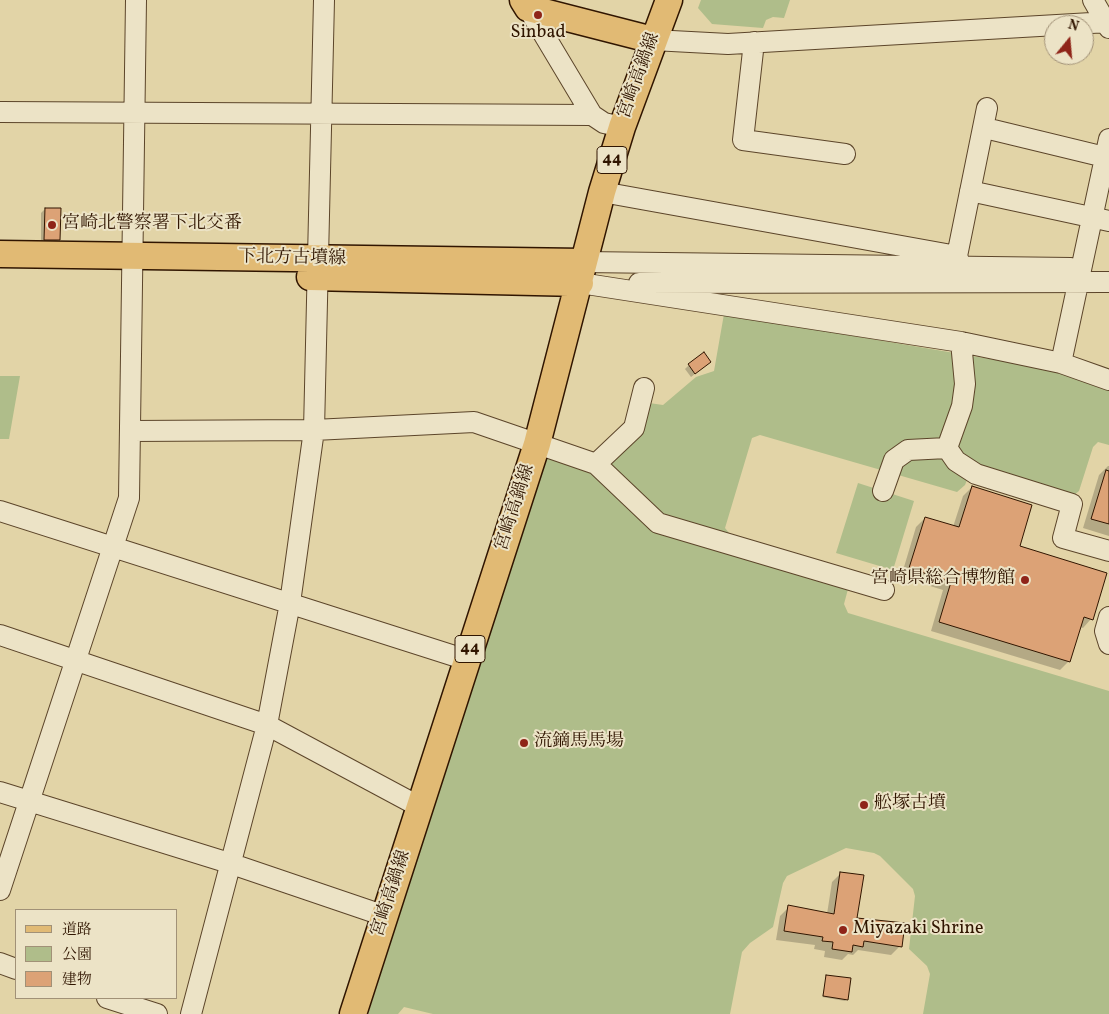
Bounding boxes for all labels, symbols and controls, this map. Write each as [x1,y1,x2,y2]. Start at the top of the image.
marker: Sinbad [532,9,544,21]
north arrow [1044,15,1094,65]
text: N [1066,16,1081,37]
place label: Sinbad [510,23,566,45]
street label: 宮崎高鍋線 [614,30,666,122]
road number: 44 [597,146,627,174]
place label: 宮崎北警察署下北交番 [62,214,242,236]
marker: 宮崎北警察署下北交番 [46,219,58,231]
street label: 下北方古墳線 [238,247,346,271]
street label: 宮崎高鍋線 [492,462,540,554]
place label: 宮崎県総合博物館 [871,569,1015,591]
marker: 宮崎県総合博物館 [1019,574,1031,586]
road number: 44 [455,636,485,662]
place label: 流鏑馬馬場 [534,732,624,754]
marker: 流鏑馬馬場 [518,737,530,749]
place label: 舩塚古墳 [874,794,946,816]
marker: 舩塚古墳 [858,799,870,811]
street label: 宮崎高鍋線 [368,848,416,940]
legend [15,909,178,999]
place label: Miyazaki Shrine [853,919,984,941]
text: 道路 [62,920,92,941]
marker: Miyazaki Shrine [837,924,849,936]
text: 公園 [62,945,92,966]
text: 建物 [62,970,92,991]

